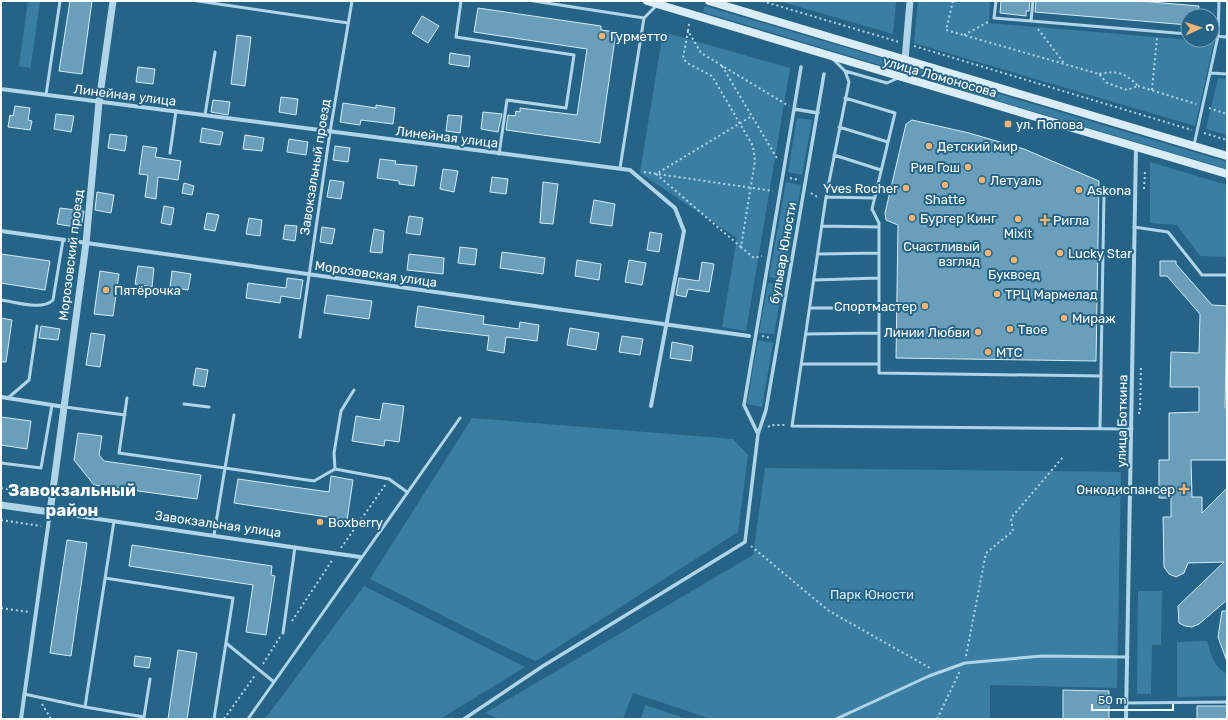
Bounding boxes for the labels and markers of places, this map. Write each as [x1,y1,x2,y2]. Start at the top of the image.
place label: Гурметто [610,29,668,44]
marker: Гурметто [597,31,607,41]
place label: ул. Попова [1016,117,1083,132]
marker: ул. Попова [1003,119,1013,129]
place label: Детский мир [937,139,1018,154]
marker: Детский мир [924,141,934,151]
place label: Рив Гош [910,160,960,175]
marker: Рив Гош [963,162,973,172]
place label: Летуаль [990,173,1042,188]
marker: Летуаль [977,175,987,185]
marker: Shatte [940,180,950,190]
place label: Yves Rocher [823,181,898,196]
marker: Yves Rocher [901,183,911,193]
place label: Askona [1087,183,1131,198]
marker: Askona [1074,185,1084,195]
place label: Shatte [925,192,965,207]
place label: Бургер Кинг [920,211,997,226]
marker: Бургер Кинг [907,213,917,223]
place label: Ригла [1053,213,1089,228]
marker: Mixit [1013,214,1023,224]
marker: Ригла [1040,215,1050,225]
place label: Mixit [1004,226,1032,241]
place label: Счастливый взгляд [903,239,980,269]
place label: Lucky Star [1068,246,1132,261]
marker: Счастливый взгляд [983,248,993,258]
marker: Lucky Star [1055,248,1065,258]
marker: Буквоед [1009,255,1019,265]
place label: Буквоед [988,267,1040,282]
place label: Пятёрочка [114,283,181,298]
marker: Пятёрочка [101,285,111,295]
place label: ТРЦ Мармелад [1005,287,1098,302]
marker: ТРЦ Мармелад [992,289,1002,299]
place label: Спортмастер [834,299,917,314]
marker: Спортмастер [920,301,930,311]
place label: Мираж [1072,311,1116,326]
marker: Мираж [1059,313,1069,323]
place label: Твое [1018,322,1048,337]
marker: Твое [1005,324,1015,334]
place label: Линии Любви [884,325,970,340]
marker: Линии Любви [973,327,983,337]
place label: МТС [996,345,1023,360]
marker: МТС [983,347,993,357]
place label: Онкодиспансер [1076,482,1175,497]
marker: Онкодиспансер [1178,483,1190,495]
place label: Boxberry [328,515,383,530]
marker: Boxberry [315,517,325,527]

